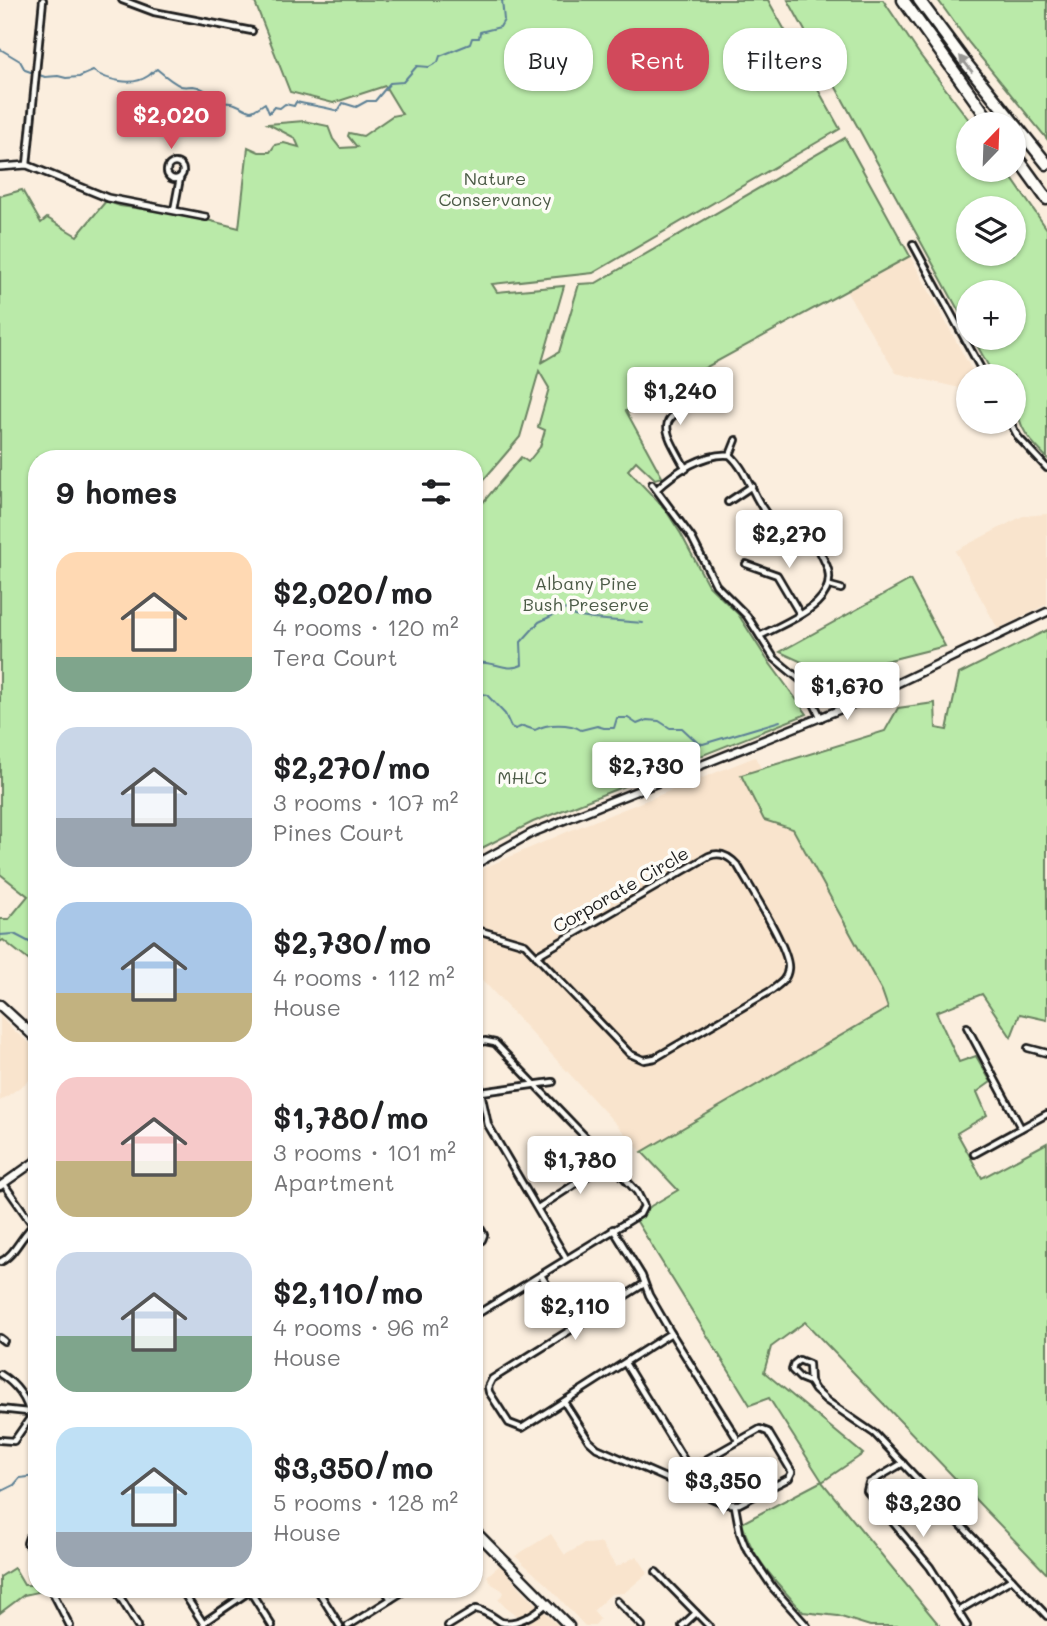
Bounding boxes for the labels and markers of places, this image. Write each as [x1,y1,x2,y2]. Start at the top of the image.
pin: $2,020 [114,92,228,151]
pin: $1,240 [623,368,737,427]
pin: $2,270 [732,510,846,570]
pin: $1,670 [790,662,904,722]
pin: $2,730 [589,742,703,802]
pin: $1,780 [523,1136,637,1196]
pin: $2,110 [518,1282,632,1342]
pin: $3,350 [666,1458,780,1517]
pin: $3,230 [866,1480,980,1539]

